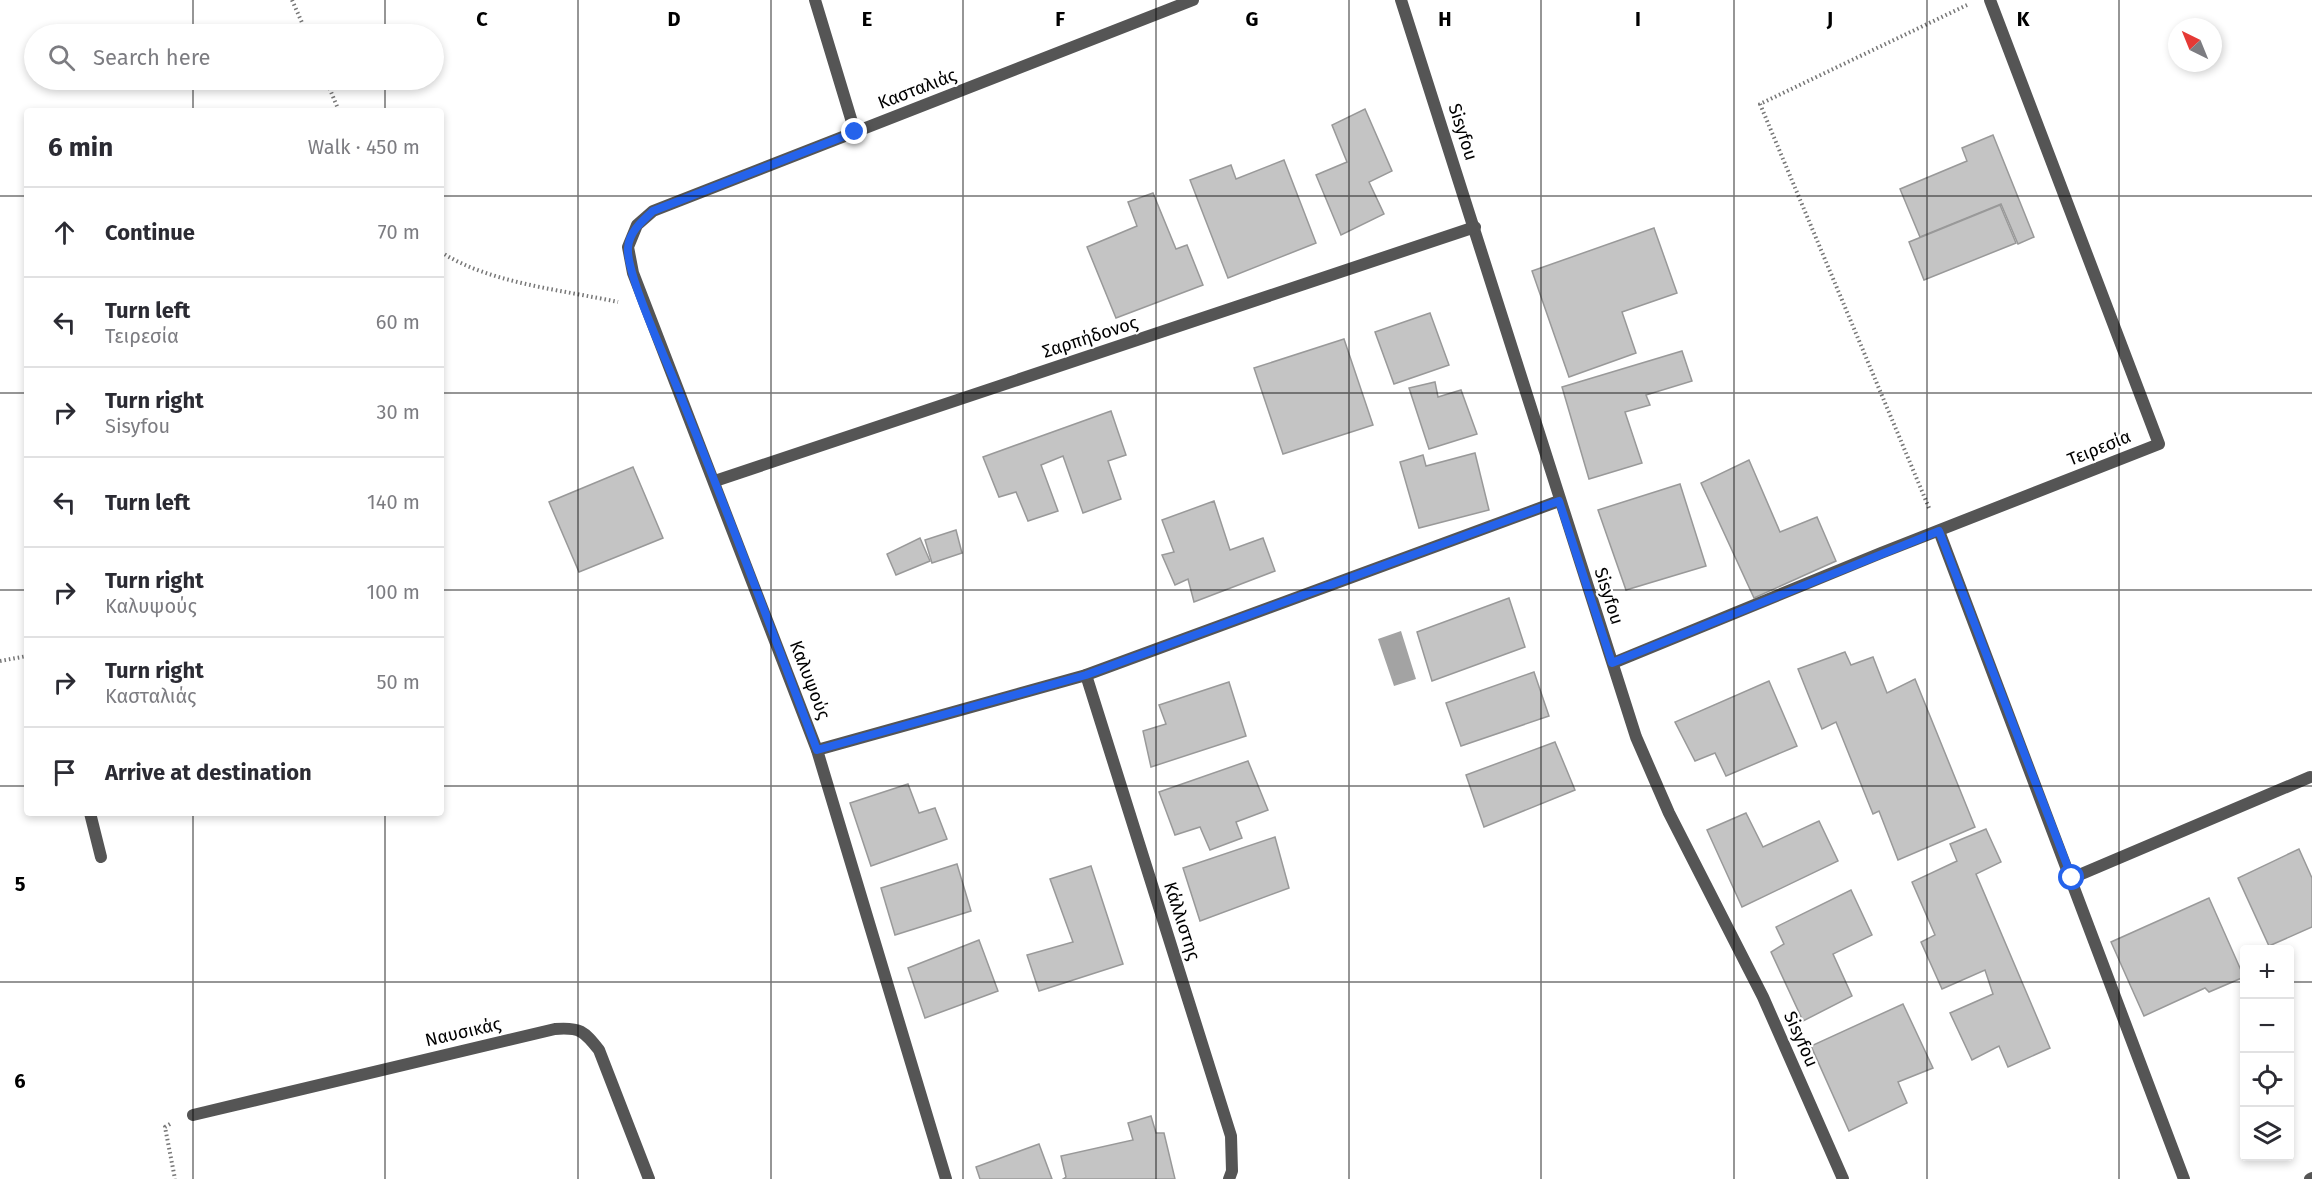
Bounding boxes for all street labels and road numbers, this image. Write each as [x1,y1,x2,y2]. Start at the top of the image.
street label: Κασταλιάς [875,64,960,114]
street label: Sisyfou [1443,101,1483,163]
street label: Σαρπήδονος [1039,311,1141,363]
street label: Τειρεσία [2064,425,2134,471]
street label: Sisyfou [1589,565,1629,627]
street label: Καλυψούς [785,637,835,723]
street label: Κάλλιστης [1159,879,1205,964]
street label: Sisyfou [1779,1008,1823,1070]
street label: Ναυσικάς [423,1012,504,1051]

